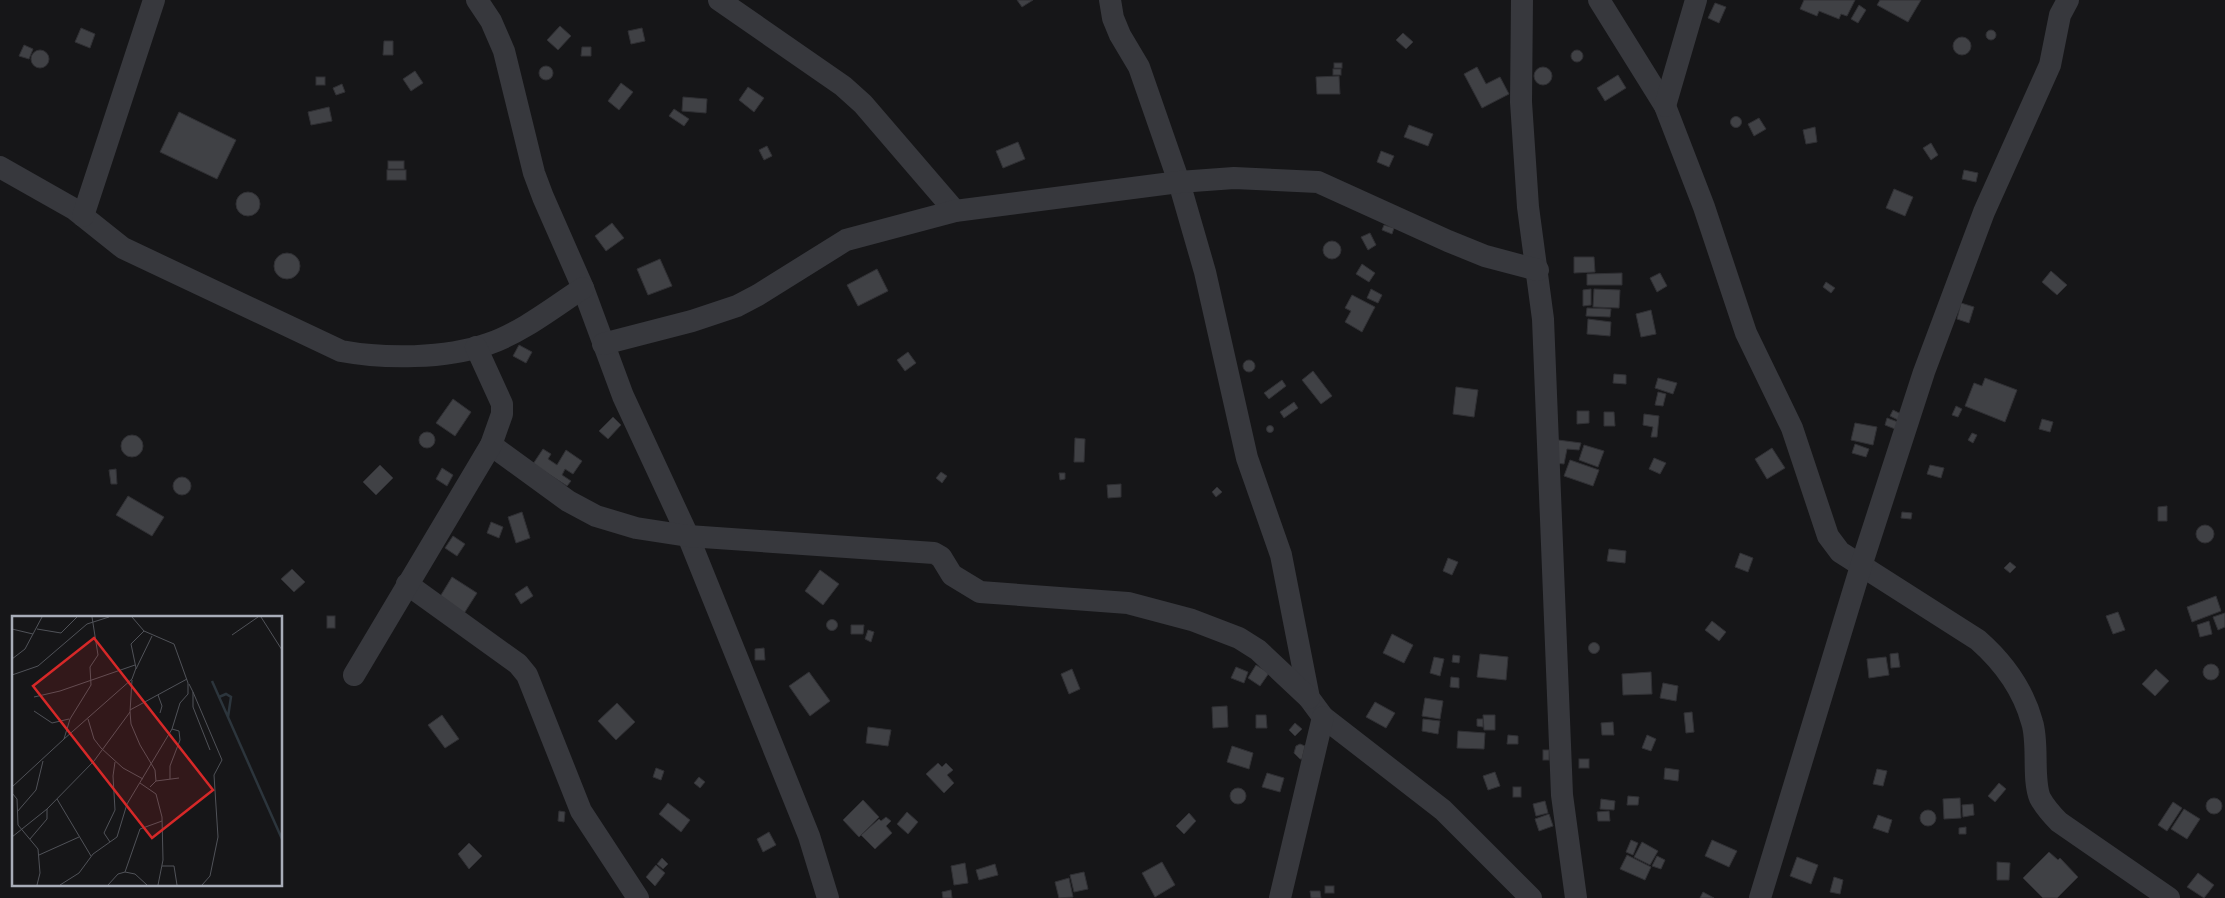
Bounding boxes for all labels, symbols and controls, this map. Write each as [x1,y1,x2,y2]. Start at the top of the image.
inset map [12,616,282,886]

